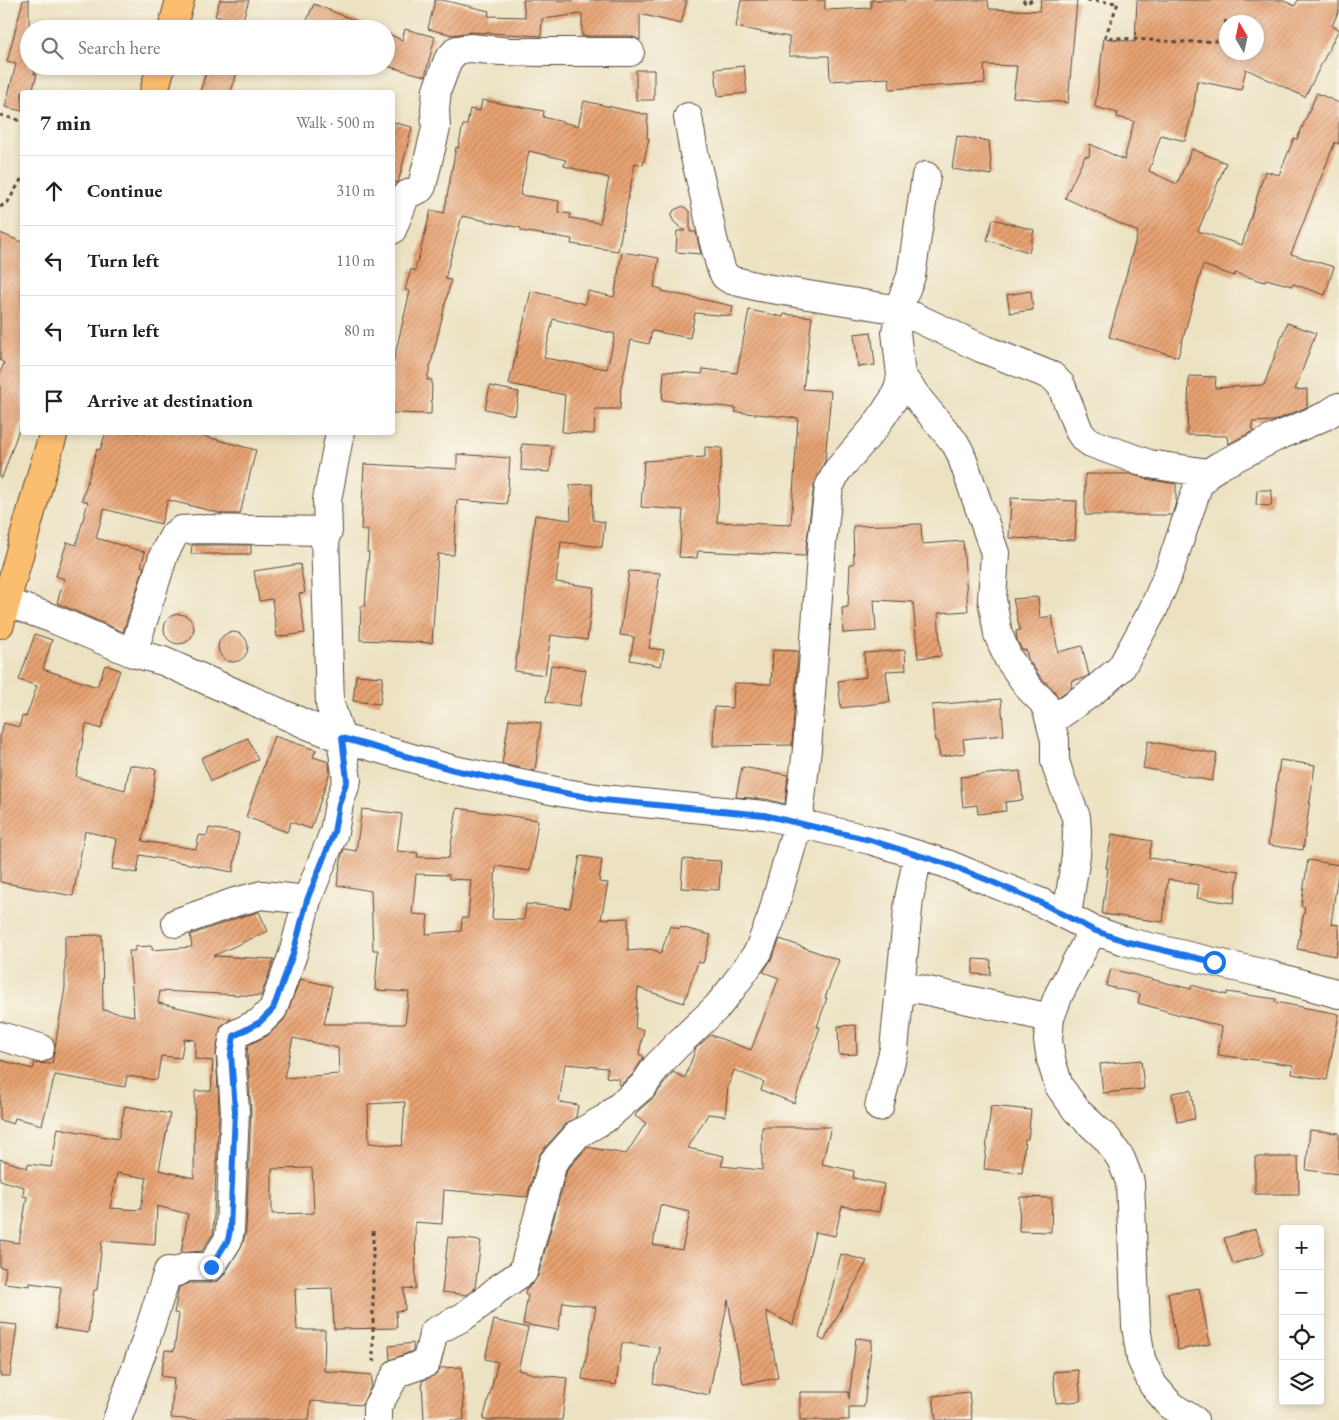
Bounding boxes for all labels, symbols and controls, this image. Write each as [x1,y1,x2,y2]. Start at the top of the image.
north arrow [1219,15,1264,60]
search box [20,20,395,75]
icon: search [38,34,66,62]
text: Search here [78,35,160,60]
text: 7 min [40,109,91,136]
text: Walk · 500 m [296,112,375,133]
icon: ahead [40,177,68,205]
text: Continue [87,178,162,203]
text: 310 m [336,180,375,201]
icon: left [40,247,68,275]
text: Turn left [87,248,159,273]
text: 110 m [336,250,375,271]
icon: left [40,317,68,345]
text: Turn left [87,318,159,343]
text: 80 m [344,320,375,341]
icon: arrive [40,387,68,415]
text: Arrive at destination [87,388,253,413]
route start [1203,951,1226,974]
map controls [1279,1225,1324,1405]
button: + [1279,1225,1324,1270]
route end [200,1256,223,1279]
button: − [1279,1270,1324,1315]
button: locate [1279,1315,1324,1360]
button: layers [1279,1360,1324,1405]

